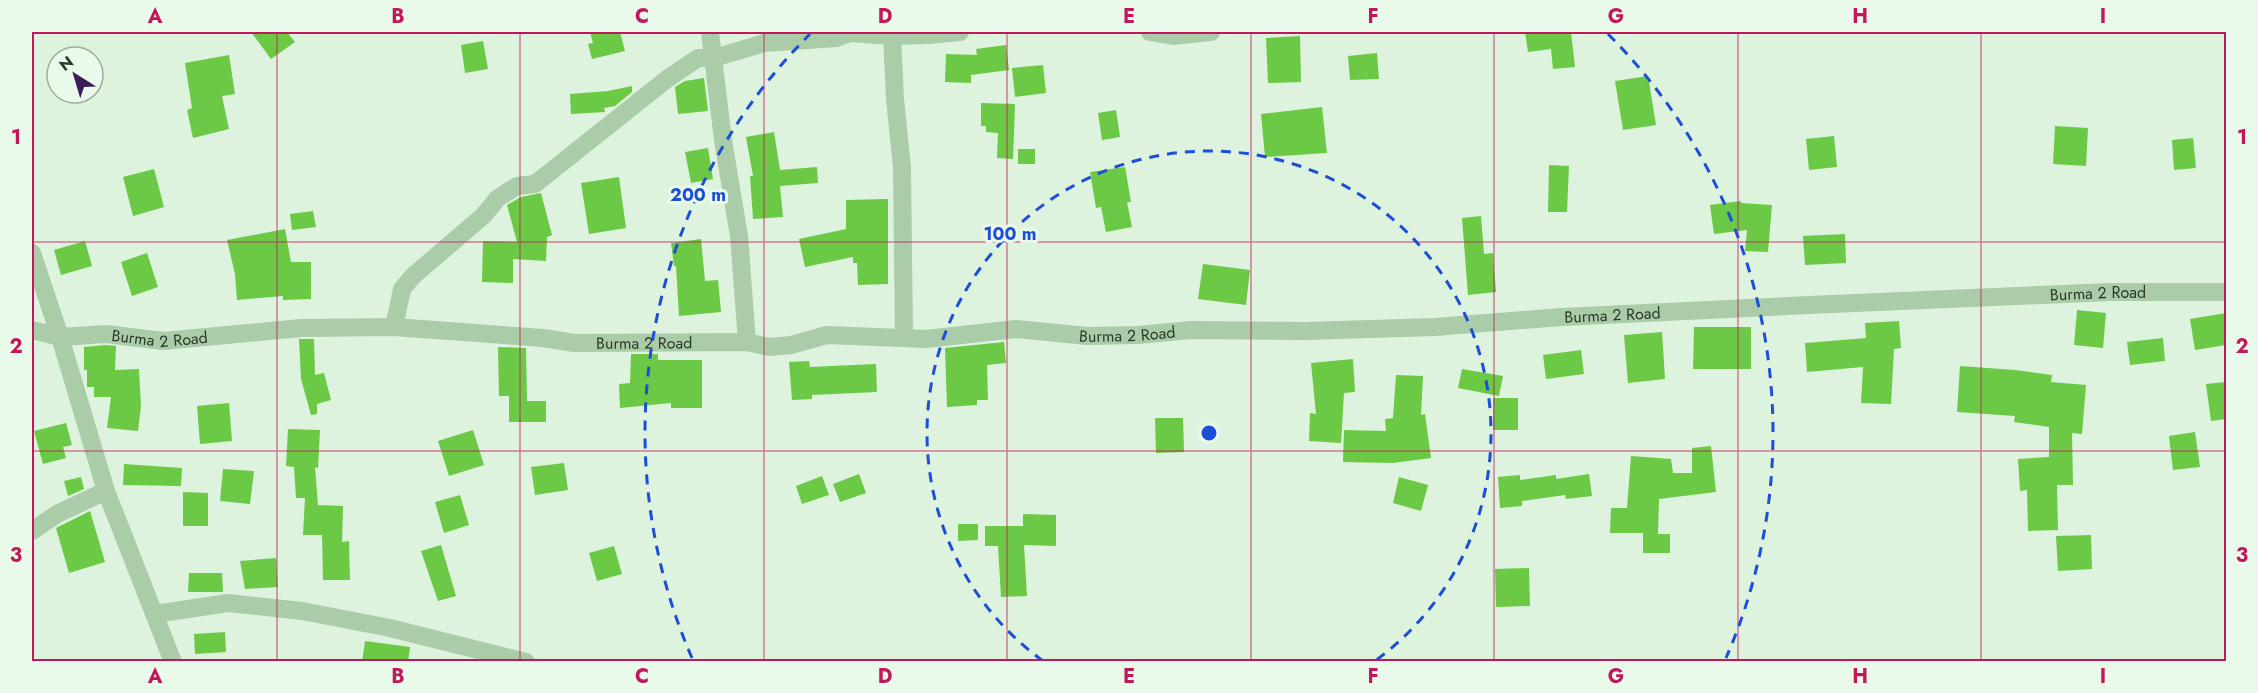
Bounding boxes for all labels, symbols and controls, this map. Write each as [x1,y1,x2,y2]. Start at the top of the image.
text: A [147,2,163,31]
text: B [391,2,405,31]
text: C [635,2,649,31]
text: D [878,2,892,31]
text: E [1123,2,1135,31]
text: F [1367,2,1379,31]
text: G [1608,2,1624,31]
text: H [1852,2,1868,31]
text: I [2100,2,2106,31]
north arrow [45,45,105,105]
text: N [54,50,78,76]
text: 1 [11,123,21,152]
text: 1 [2237,123,2247,152]
text: 200 m [670,182,726,208]
text: 100 m [983,221,1037,247]
street label: Burma 2 Road [2049,281,2146,307]
street label: Burma 2 Road [1564,301,1661,329]
street label: Burma 2 Road [1078,321,1176,348]
street label: Burma 2 Road [110,324,209,353]
street label: Burma 2 Road [596,331,692,355]
text: 2 [9,332,23,361]
text: 2 [2235,332,2249,361]
centre of rings [1199,423,1219,443]
text: 3 [10,541,22,570]
text: 3 [2236,541,2248,570]
text: A [147,662,163,691]
text: B [391,662,405,691]
text: C [635,662,649,691]
text: D [878,662,892,691]
text: E [1123,662,1135,691]
text: F [1367,662,1379,691]
text: G [1608,662,1624,691]
text: H [1852,662,1868,691]
text: I [2100,662,2106,691]

